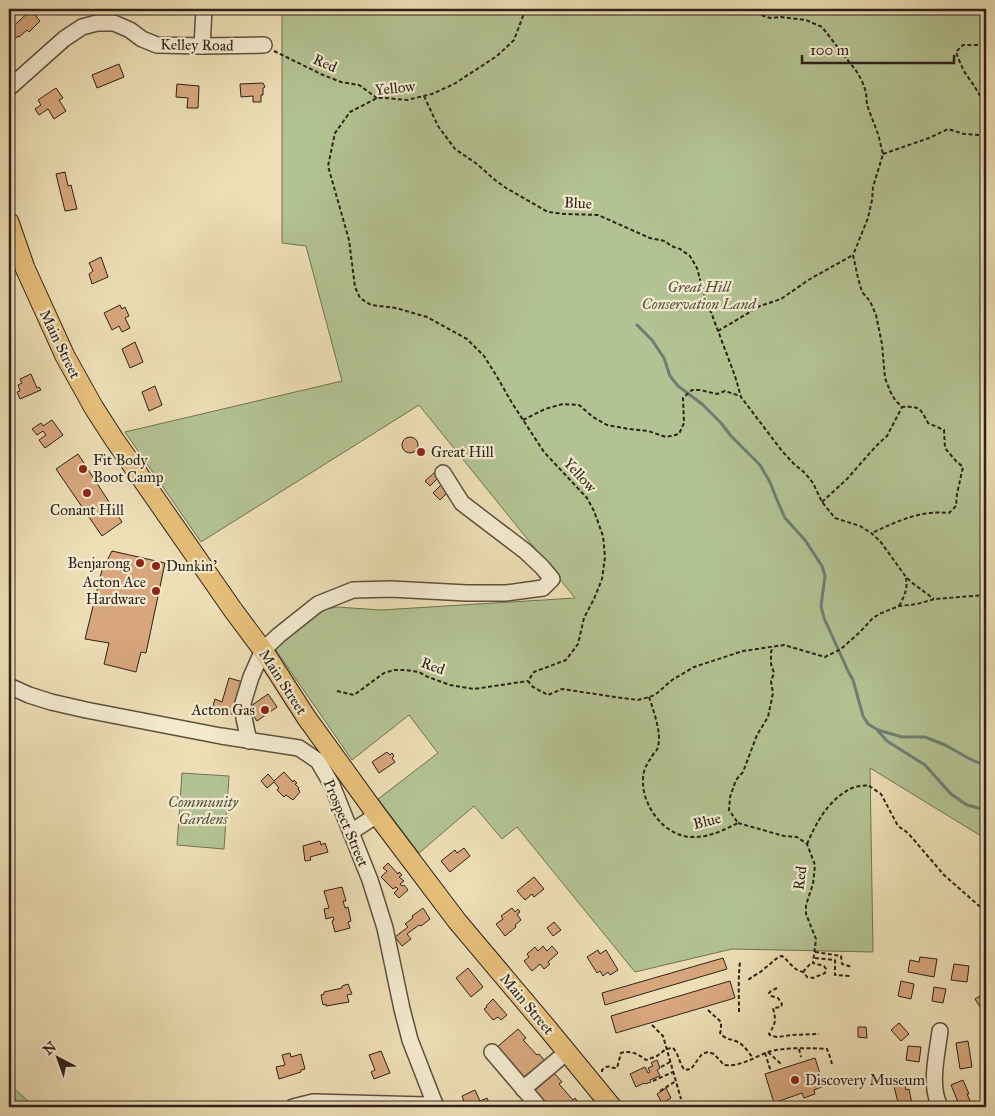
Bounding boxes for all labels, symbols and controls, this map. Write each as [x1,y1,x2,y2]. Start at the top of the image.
scale bar [802,32,955,64]
street label: Kelley Road [160,35,234,55]
text: 100 m [810,41,850,59]
street label: Red [310,50,340,76]
street label: Yellow [374,77,416,99]
street label: Blue [563,193,593,213]
park label: Great Hill Conservation Land [642,278,757,313]
street label: Main Street [36,307,85,382]
place label: Great Hill [431,443,495,461]
marker: Great Hill [415,446,427,458]
place label: Fit Body Boot Camp [93,451,163,486]
street label: Yellow [560,454,600,496]
marker: Fit Body Boot Camp [77,463,89,475]
marker: Conant Hill [81,487,93,499]
place label: Conant Hill [50,501,125,519]
place label: Benjarong [67,554,131,572]
marker: Benjarong [134,557,146,569]
place label: Dunkin' [166,557,217,575]
marker: Dunkin' [150,560,162,572]
place label: Acton Ace Hardware [82,573,146,608]
marker: Acton Ace Hardware [150,585,162,597]
street label: Main Street [255,646,311,719]
street label: Red [419,653,448,679]
place label: Acton Gas [191,701,255,719]
marker: Acton Gas [259,704,271,716]
street label: Prospect Street [320,777,373,870]
park label: Community Gardens [168,793,239,828]
street label: Blue [691,809,723,833]
street label: Red [789,864,811,891]
street label: Main Street [496,970,558,1039]
north arrow [32,1034,82,1084]
text: N [40,1038,60,1059]
place label: Discovery Museum [805,1071,925,1089]
marker: Discovery Museum [789,1074,801,1086]

